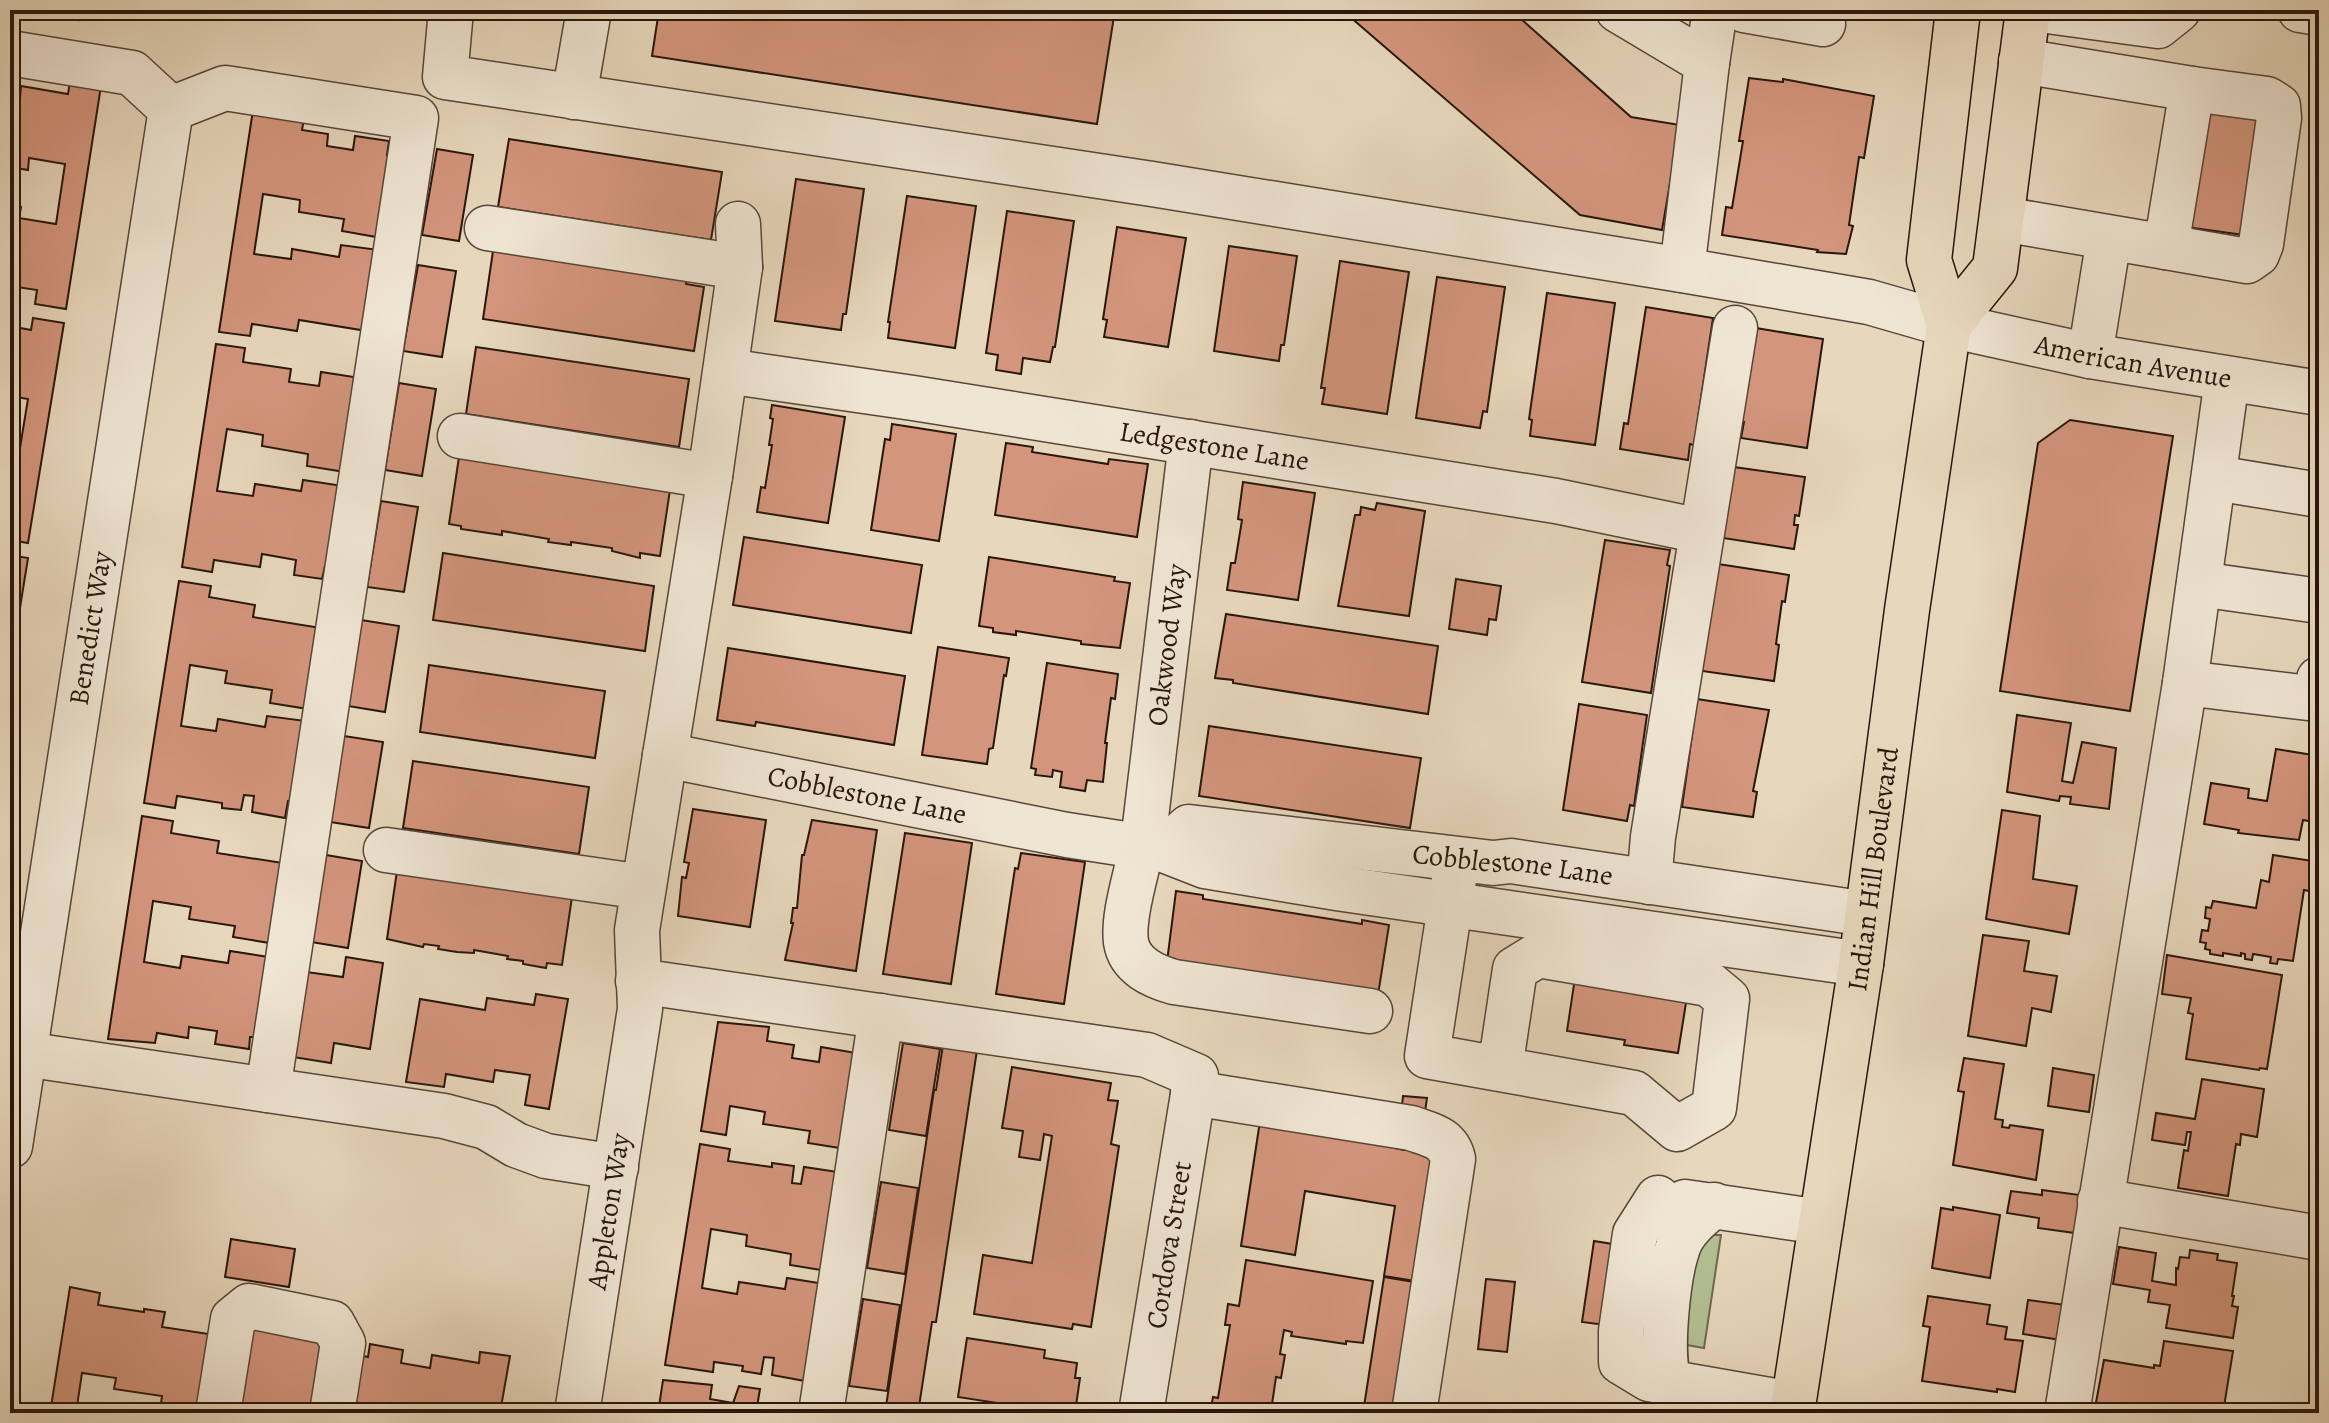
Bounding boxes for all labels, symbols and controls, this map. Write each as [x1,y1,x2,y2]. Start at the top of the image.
street label: American Avenue [2030,325,2234,398]
street label: Ledgestone Lane [1117,412,1312,480]
street label: Benedict Way [60,548,121,708]
street label: Oakwood Way [1138,561,1196,728]
street label: Indian Hill Boulevard [1838,744,1908,994]
street label: Cobblestone Lane [764,757,970,834]
street label: Cobblestone Lane [1410,835,1615,895]
street label: Appleton Way [577,1130,639,1293]
street label: Cordova Street [1137,1158,1201,1332]

